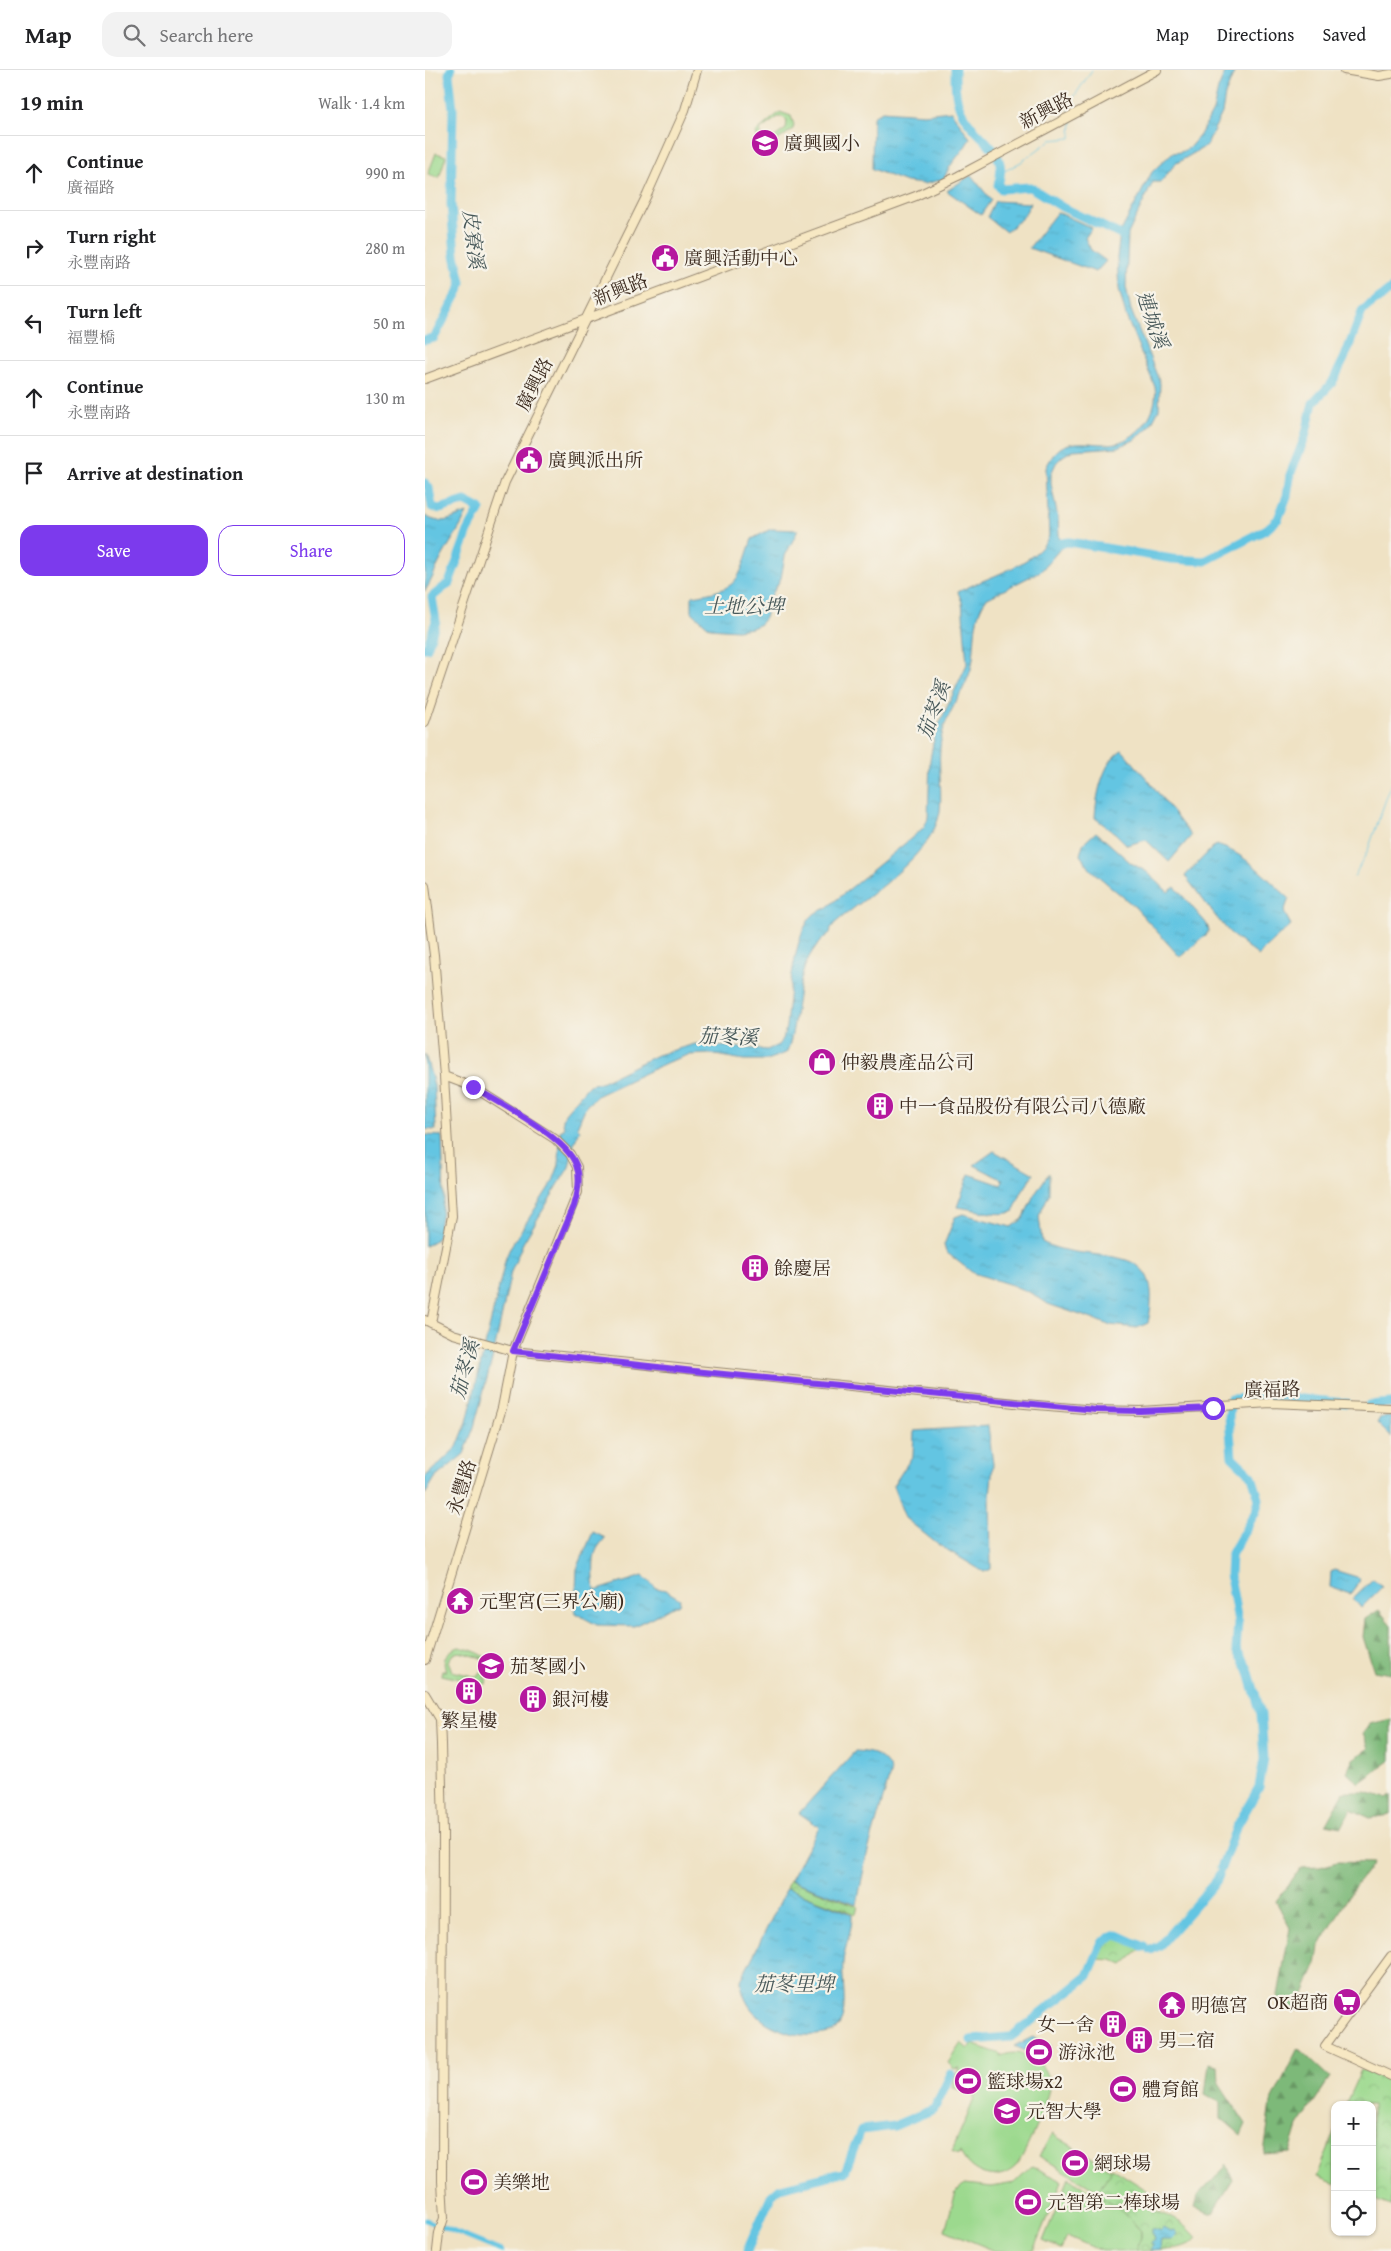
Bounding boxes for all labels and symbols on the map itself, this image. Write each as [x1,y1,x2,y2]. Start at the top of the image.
street label: 新興路 [1014,85,1078,135]
school or university icon: 廣興國小 [750,128,780,158]
place label: 廣興國小 [784,129,860,157]
water label: 皮寮溪 [456,207,492,273]
public building icon: 廣興活動中心 [650,243,680,273]
place label: 廣興活動中心 [684,244,798,272]
street label: 新興路 [588,266,652,312]
water label: 連城溪 [1130,286,1177,354]
street label: 廣興路 [509,352,559,416]
public building icon: 廣興派出所 [514,445,544,475]
place label: 廣興派出所 [548,446,643,474]
water label: 土地公埤 [704,591,787,620]
water label: 茄苳溪 [909,675,958,743]
water label: 茄苳溪 [698,1020,760,1052]
shop icon: 仲毅農產品公司 [807,1047,837,1077]
place label: 仲毅農產品公司 [841,1048,974,1076]
route end [462,1076,485,1099]
building icon: 中一食品股份有限公司八德廠 [865,1091,895,1121]
place label: 中一食品股份有限公司八德廠 [899,1092,1146,1120]
building icon: 餘慶居 [740,1253,770,1283]
place label: 餘慶居 [774,1254,831,1282]
water label: 茄苳溪 [442,1334,486,1402]
street label: 廣福路 [1243,1375,1301,1403]
route start [1202,1397,1225,1420]
street label: 永豐路 [439,1456,483,1518]
temple icon: 元聖宮(三界公廟) [445,1586,475,1616]
place label: 元聖宮(三界公廟) [479,1587,624,1615]
school or university icon: 茄苳國小 [476,1651,506,1681]
place label: 茄苳國小 [510,1652,586,1680]
building icon: 繁星樓 [454,1676,484,1706]
building icon: 銀河樓 [518,1684,548,1714]
place label: 銀河樓 [552,1685,609,1713]
place label: 繁星樓 [440,1706,498,1734]
water label: 茄苳里埤 [754,1969,837,1998]
supermarket icon: OK超商 [1332,1987,1362,2017]
place label: OK超商 [1267,1988,1328,2016]
temple icon: 明德宮 [1157,1990,1187,2020]
place label: 明德宮 [1191,1991,1248,2019]
building icon: 女一舍 [1098,2009,1128,2039]
place label: 女一舍 [1037,2010,1094,2038]
building icon: 男二宿 [1124,2025,1154,2055]
place label: 男二宿 [1158,2026,1215,2054]
sports icon: 游泳池 [1024,2037,1054,2067]
place label: 游泳池 [1058,2038,1115,2066]
sports icon: 籃球場x2 [953,2066,983,2096]
place label: 籃球場x2 [987,2067,1063,2095]
sports icon: 體育館 [1108,2074,1138,2104]
place label: 體育館 [1142,2075,1199,2103]
school or university icon: 元智大學 [992,2096,1022,2126]
place label: 元智大學 [1026,2097,1102,2125]
sports icon: 網球場 [1060,2148,1090,2178]
place label: 網球場 [1094,2149,1151,2177]
sports icon: 美樂地 [459,2167,489,2197]
place label: 美樂地 [493,2168,550,2196]
sports icon: 元智第二棒球場 [1013,2187,1043,2217]
place label: 元智第二棒球場 [1047,2188,1180,2216]

